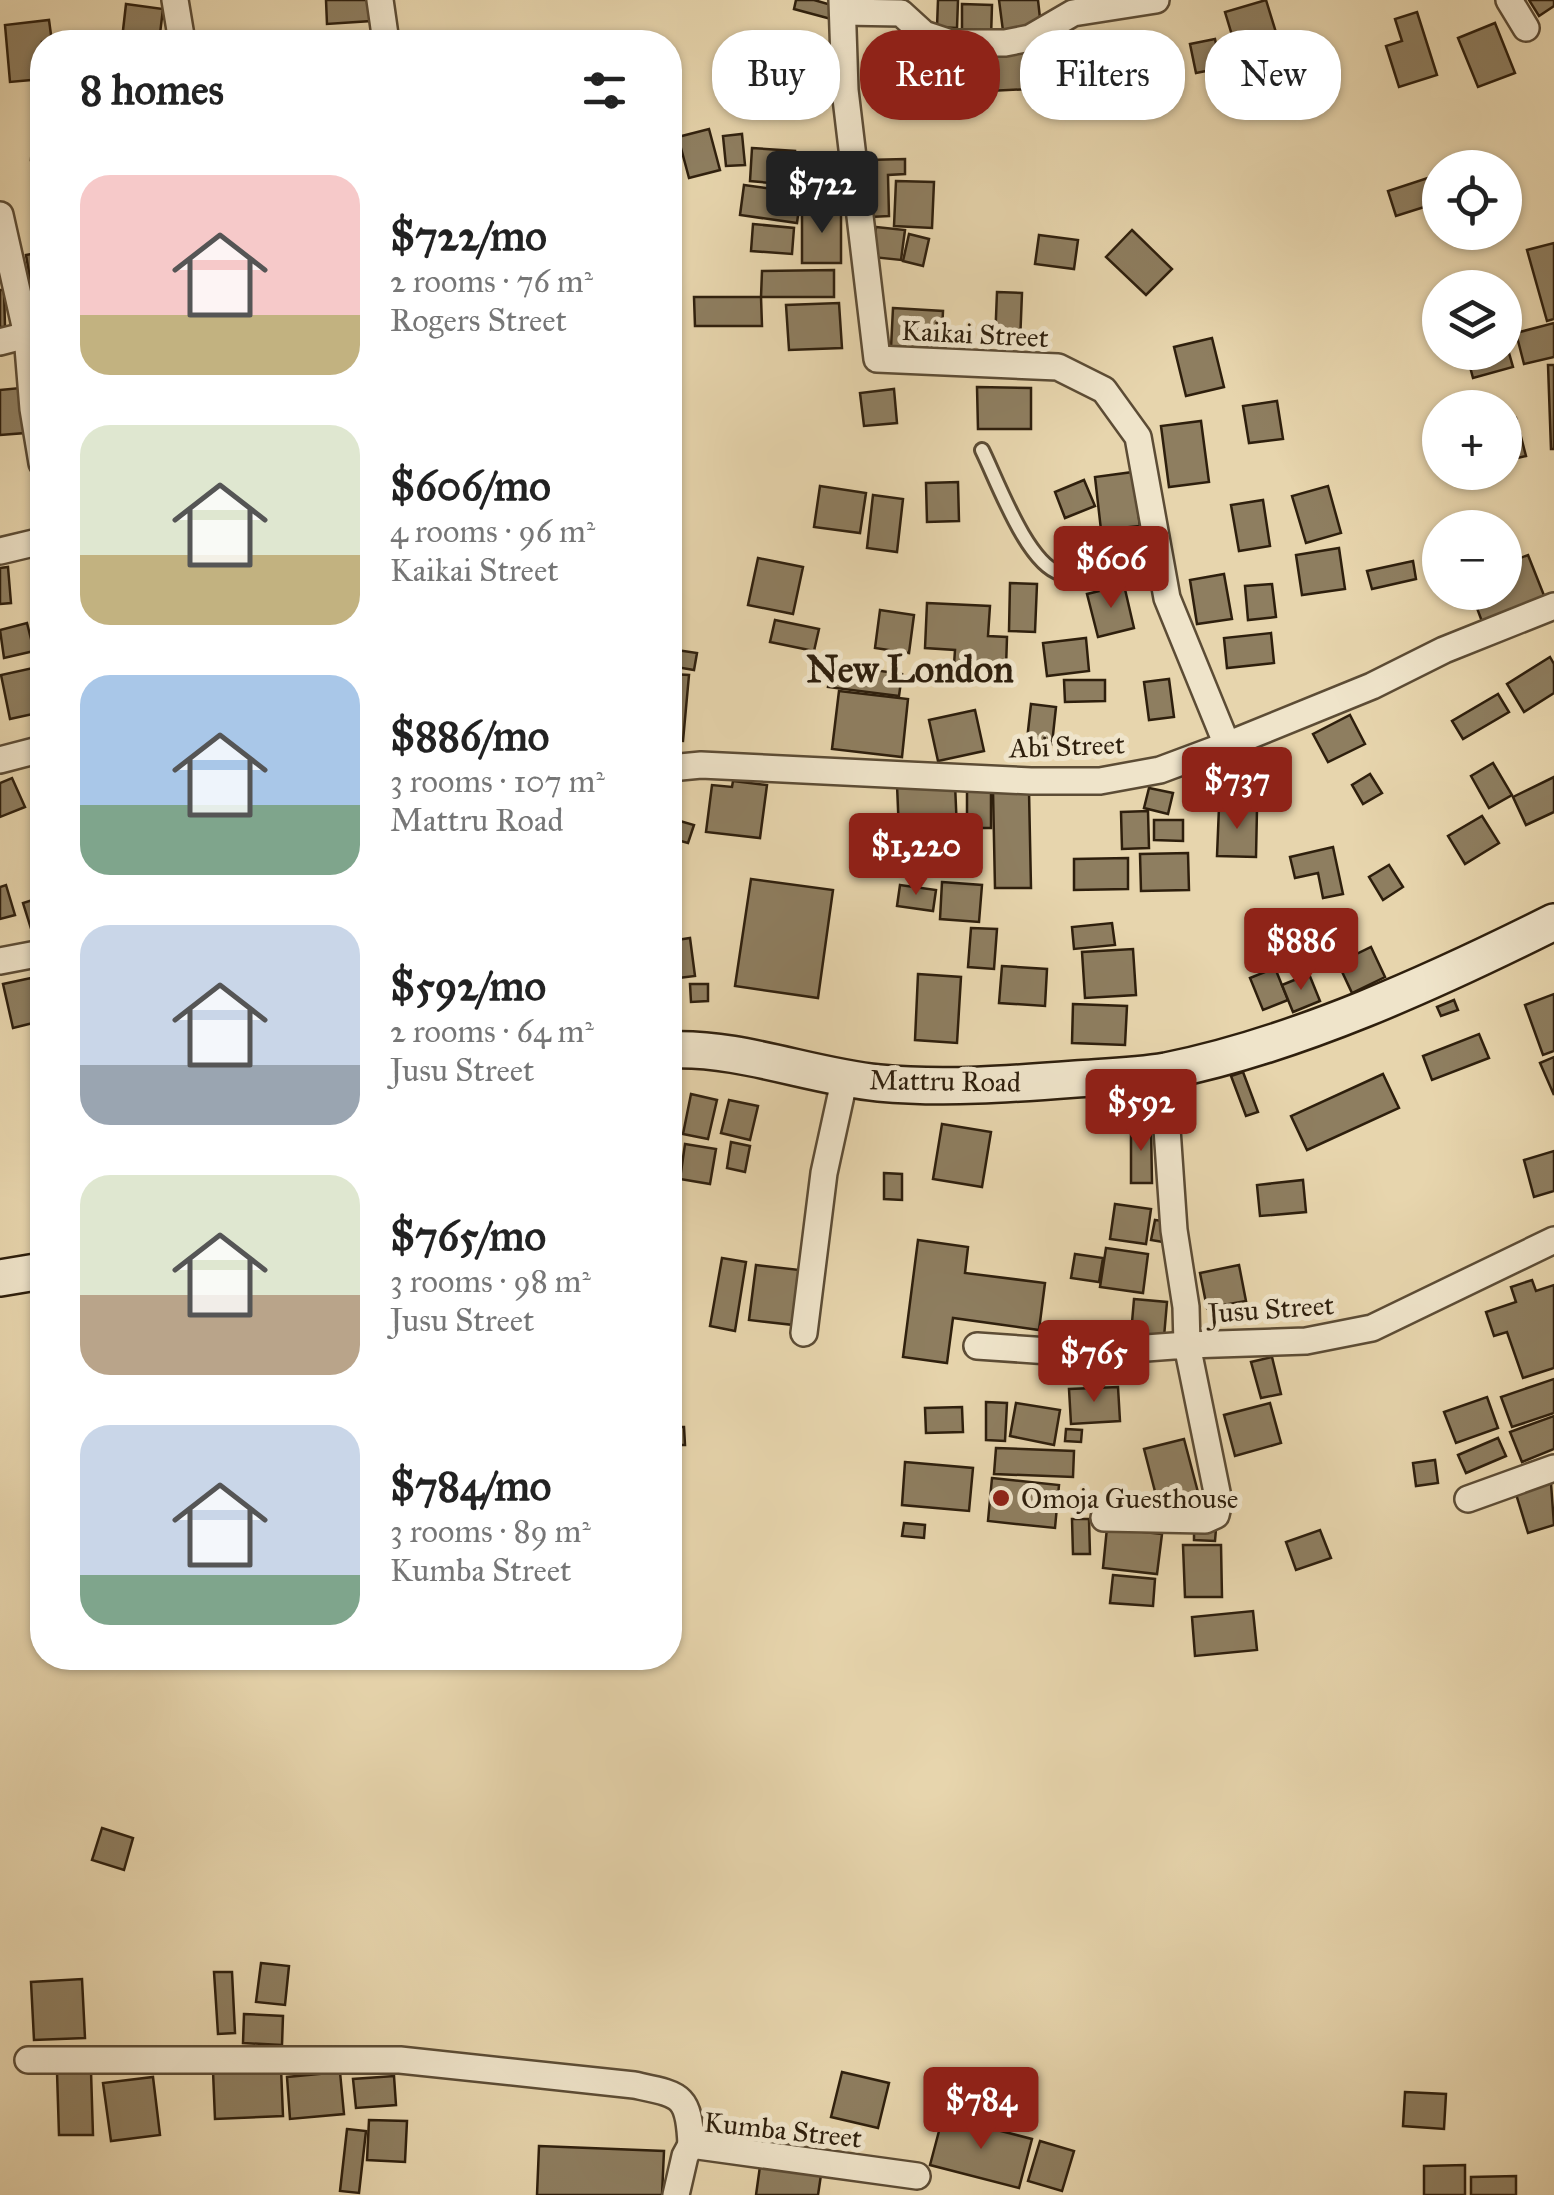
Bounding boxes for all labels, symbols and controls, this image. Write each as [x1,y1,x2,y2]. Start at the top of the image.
chip: Buy [712,30,840,120]
chip: Rent [860,30,1000,120]
chip: Filters [1020,30,1185,120]
chip: New [1205,30,1341,120]
icon: filters [577,63,632,118]
text: 8 homes [80,64,224,116]
map controls [1422,150,1522,610]
button: locate [1422,150,1522,250]
pin: $722 [763,151,881,236]
text: $722 [788,164,856,203]
text: $722/mo [390,210,547,262]
icon: home [160,215,280,335]
text: 2 rooms · 76 m² [390,262,593,301]
button: layers [1422,270,1522,370]
text: Rogers Street [390,301,567,340]
street label: Kaikai Street [900,313,1050,355]
button: + [1422,390,1522,490]
text: $606/mo [390,460,551,512]
icon: home [160,465,280,585]
button: − [1422,510,1522,610]
text: 4 rooms · 96 m² [390,512,595,551]
pin: $606 [1052,526,1170,611]
text: $606 [1076,539,1146,578]
text: Kaikai Street [390,551,559,590]
district label: New London [806,646,1014,692]
text: $886/mo [390,710,549,762]
icon: home [160,715,280,835]
street label: Abi Street [1008,726,1125,766]
pin: $737 [1178,747,1296,832]
text: $737 [1204,760,1270,799]
text: 3 rooms · 107 m² [390,762,605,801]
text: Mattru Road [390,801,563,840]
pin: $1,220 [835,813,997,898]
text: $1,220 [871,826,961,865]
pin: $886 [1242,908,1360,993]
text: $886 [1266,921,1336,960]
text: $592/mo [390,960,546,1012]
icon: home [160,965,280,1085]
text: 2 rooms · 64 m² [390,1012,594,1051]
text: Jusu Street [390,1051,534,1090]
street label: Mattru Road [869,1062,1021,1100]
pin: $592 [1082,1069,1200,1154]
text: $592 [1107,1082,1175,1121]
text: $765/mo [390,1210,546,1262]
icon: home [160,1215,280,1335]
text: 3 rooms · 98 m² [390,1262,591,1301]
street label: Jusu Street [1204,1287,1335,1331]
text: Jusu Street [390,1301,534,1340]
pin: $765 [1035,1320,1153,1405]
text: $765 [1060,1333,1128,1372]
text: $784/mo [390,1460,551,1512]
icon: home [160,1465,280,1585]
place label: Omoja Guesthouse [1021,1481,1239,1516]
marker: Omoja Guesthouse [990,1487,1012,1509]
text: 3 rooms · 89 m² [390,1512,591,1551]
text: Kumba Street [390,1551,571,1590]
pin: $784 [922,2067,1040,2152]
text: $784 [945,2080,1017,2119]
street label: Kumba Street [702,2104,864,2156]

